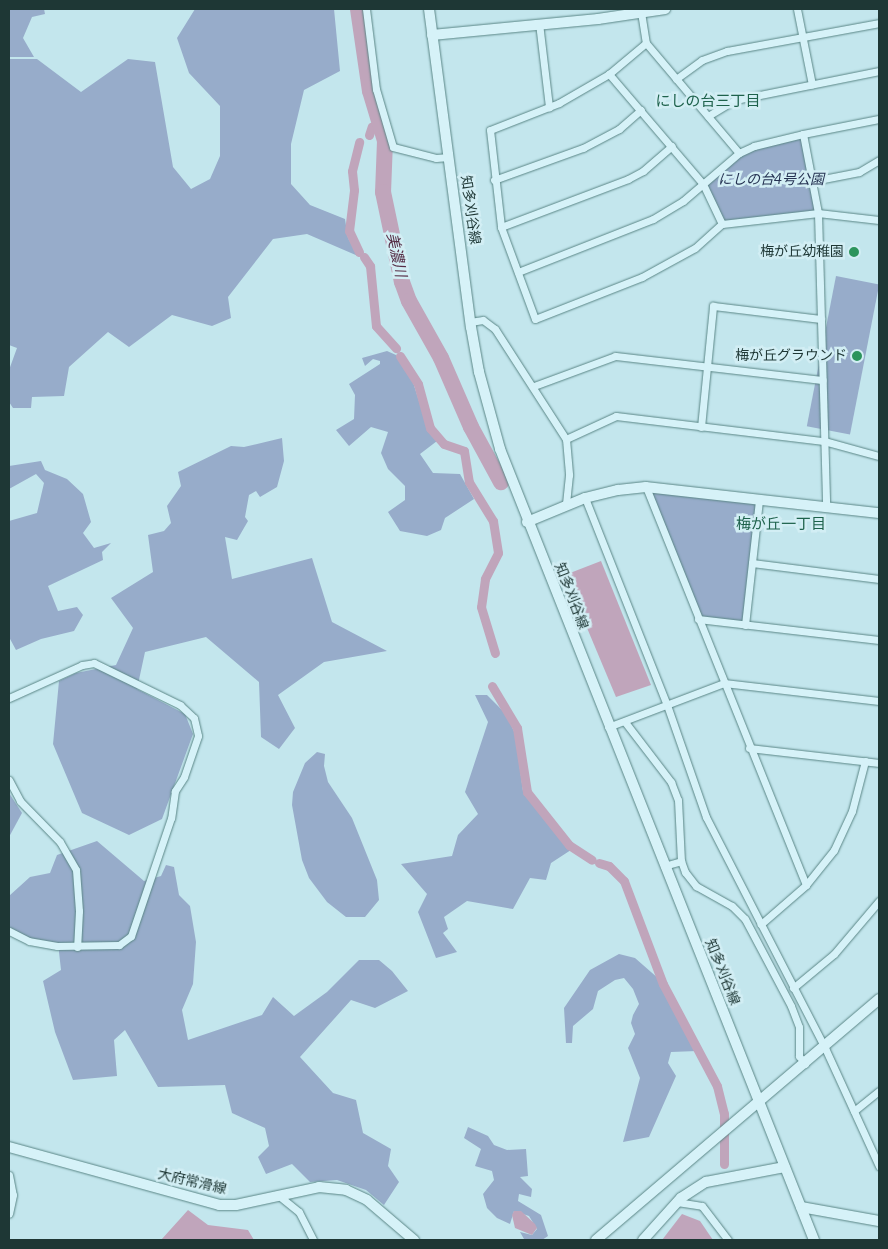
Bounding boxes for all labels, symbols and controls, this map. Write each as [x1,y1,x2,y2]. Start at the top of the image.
district label: にしの台三丁目 [656,93,760,111]
park label: にしの台4号公園 [718,172,824,188]
street label: 知多刈谷線 [457,174,483,246]
water label: 美濃川 [383,231,409,279]
place label: 梅が丘幼稚園 [760,244,844,260]
marker: 梅が丘幼稚園 [848,246,860,258]
place label: 梅が丘グラウンド [735,348,847,364]
marker: 梅が丘グラウンド [851,350,863,362]
district label: 梅が丘一丁目 [736,516,826,534]
street label: 知多刈谷線 [551,560,591,632]
street label: 知多刈谷線 [701,936,743,1008]
street label: 大府常滑線 [156,1166,228,1198]

